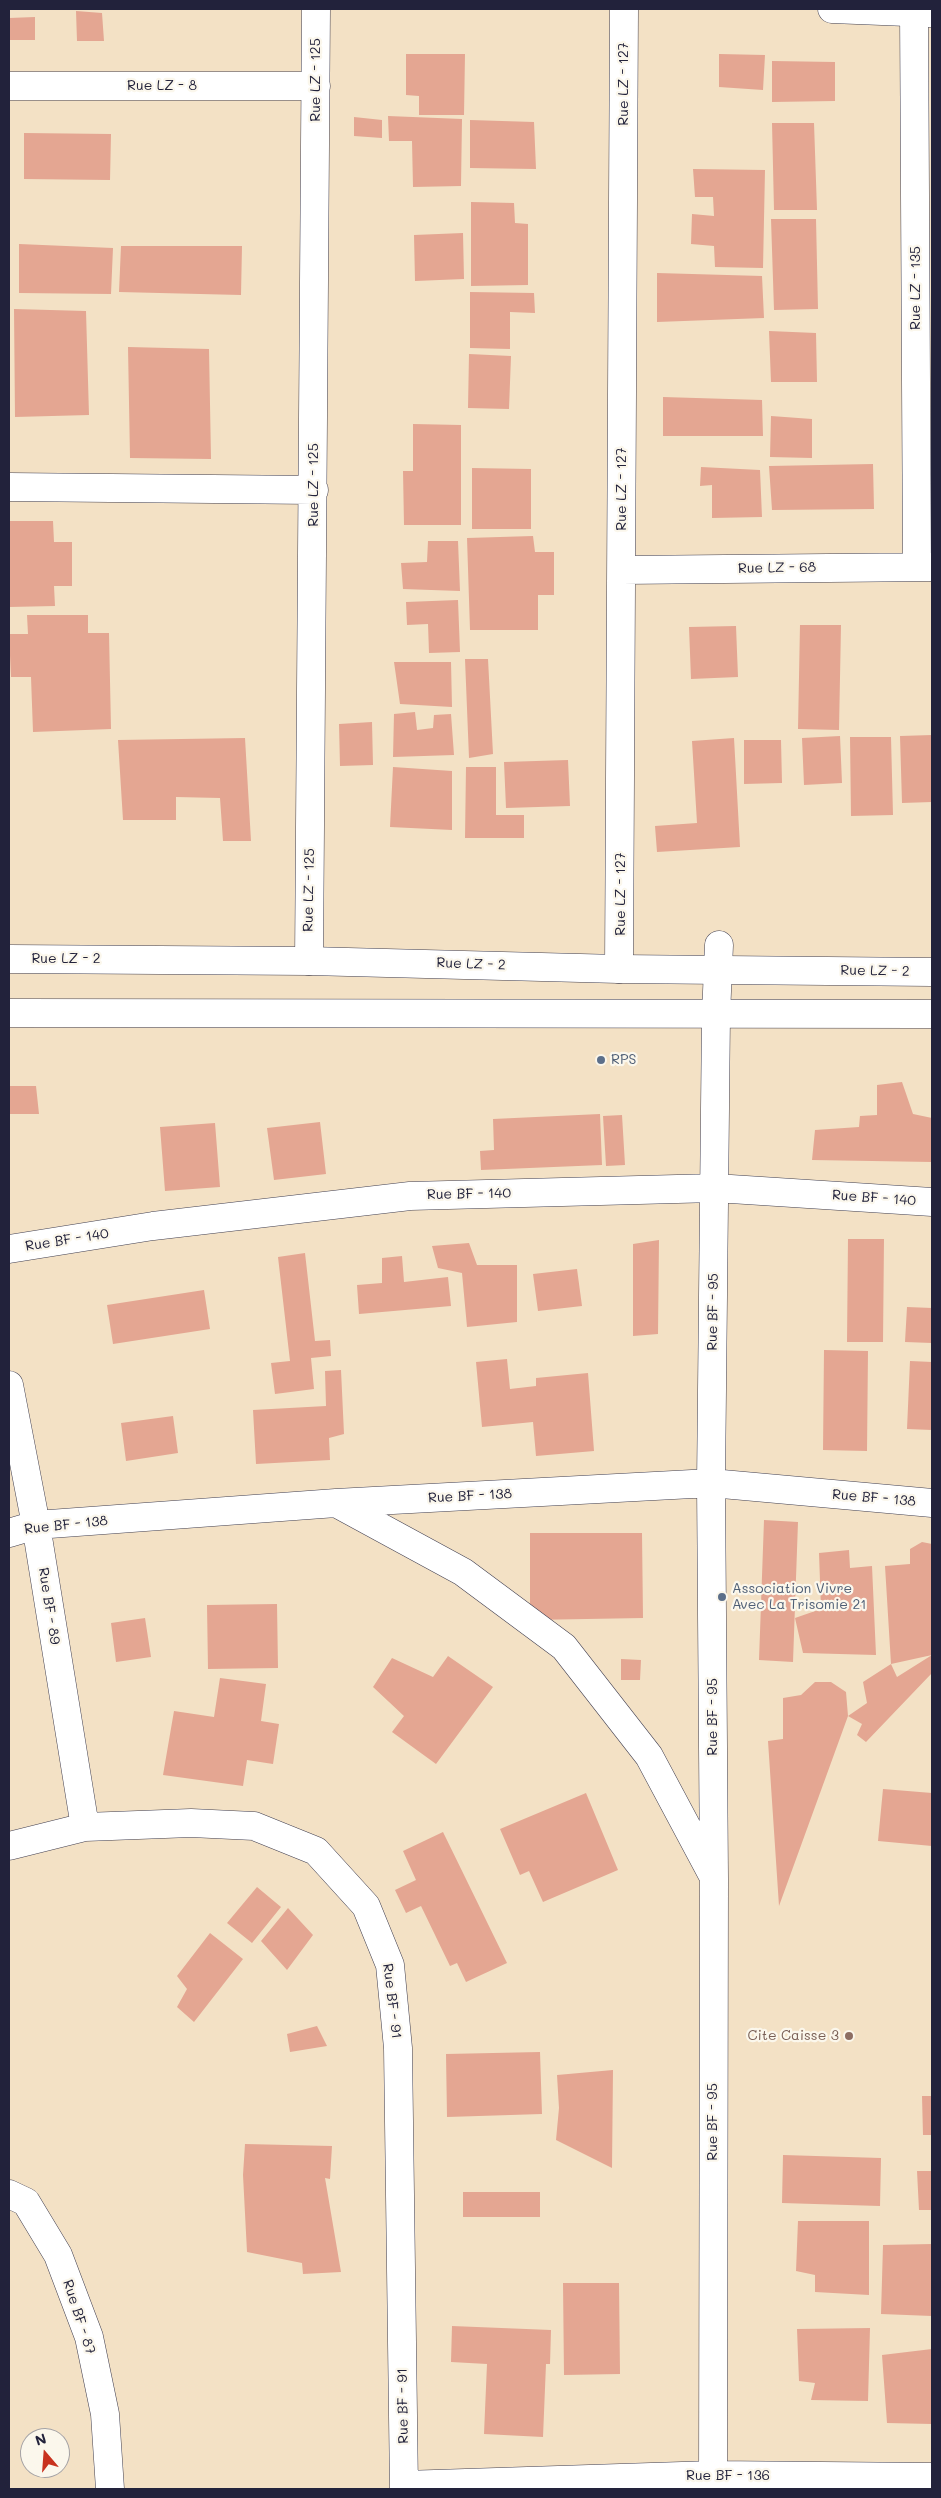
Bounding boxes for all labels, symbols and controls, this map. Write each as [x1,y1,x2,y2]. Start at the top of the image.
street label: Rue LZ - 125 [308,38,324,122]
street label: Rue LZ - 127 [616,42,632,126]
street label: Rue LZ - 8 [127,78,197,94]
street label: Rue LZ - 135 [908,246,924,330]
street label: Rue LZ - 125 [306,443,322,527]
street label: Rue LZ - 127 [614,447,630,531]
street label: Rue LZ - 68 [738,559,816,577]
street label: Rue LZ - 125 [300,848,318,932]
street label: Rue LZ - 127 [613,852,629,936]
street label: Rue LZ - 2 [31,951,101,967]
street label: Rue LZ - 2 [436,954,506,974]
street label: Rue LZ - 2 [840,962,910,980]
place label: RPS [611,1052,636,1068]
marker: RPS [595,1054,607,1066]
street label: Rue BF - 140 [427,1185,511,1203]
street label: Rue BF - 140 [831,1187,917,1209]
street label: Rue BF - 140 [24,1225,110,1255]
street label: Rue BF - 95 [704,1273,722,1351]
street label: Rue BF - 138 [428,1485,512,1507]
street label: Rue BF - 138 [831,1486,917,1510]
street label: Rue BF - 138 [23,1512,109,1538]
street label: Rue BF - 89 [35,1566,63,1646]
place label: Association Vivre Avec La Trisomie 21 [732,1581,866,1614]
marker: Association Vivre Avec La Trisomie 21 [716,1591,728,1603]
street label: Rue BF - 95 [705,1678,721,1756]
street label: Rue BF - 91 [379,1962,405,2040]
place label: Cite Caisse 3 [747,2028,839,2044]
marker: Cite Caisse 3 [843,2030,855,2042]
street label: Rue BF - 95 [705,2083,721,2161]
street label: Rue BF - 87 [59,2278,99,2356]
street label: Rue BF - 91 [394,2368,412,2444]
north arrow [20,2428,70,2478]
text: N [33,2429,49,2450]
street label: Rue BF - 136 [686,2468,770,2484]

